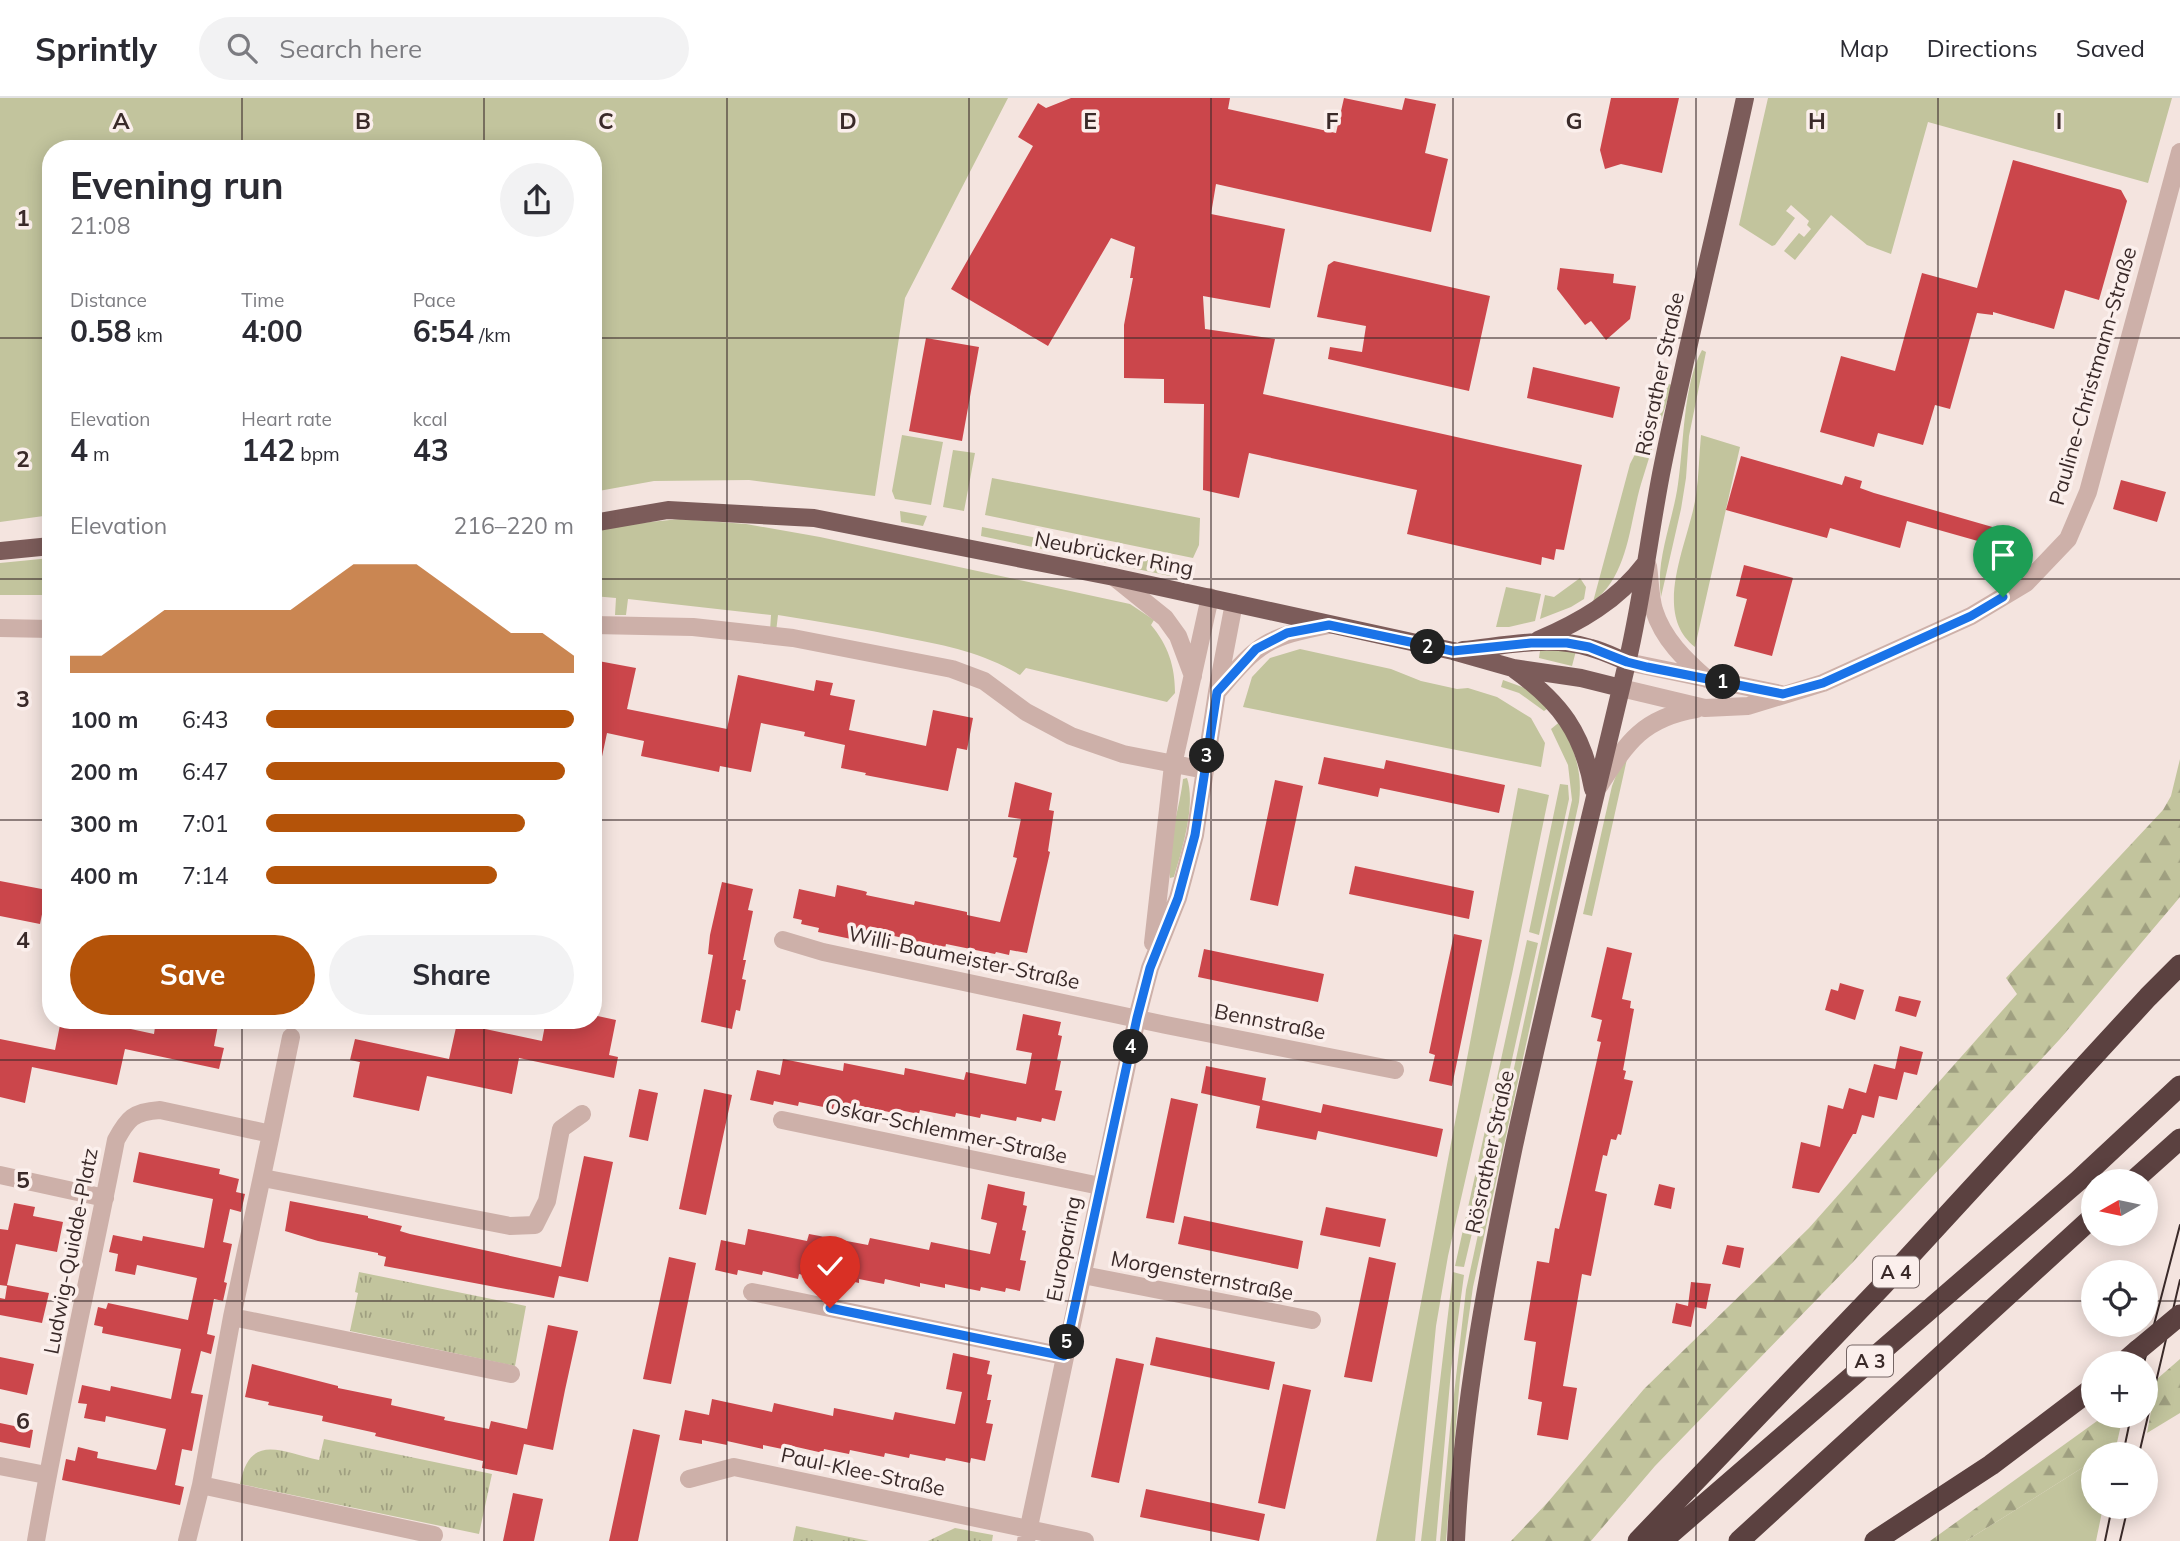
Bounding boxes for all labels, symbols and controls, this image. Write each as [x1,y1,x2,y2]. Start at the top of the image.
search box [199,17,689,80]
text: Sprintly [35,28,157,69]
icon: search [223,29,261,67]
text: Search here [279,32,422,65]
text: Map [1839,33,1889,63]
text: Directions [1927,33,2038,63]
text: Saved [2076,33,2145,63]
text: A [112,106,130,135]
text: B [355,106,371,135]
text: C [598,106,614,135]
text: D [839,106,857,135]
text: E [1083,106,1097,135]
text: F [1325,106,1339,135]
text: G [1565,106,1583,135]
text: H [1808,106,1826,135]
text: I [2056,106,2062,135]
text: Evening run [70,161,284,209]
button: share [500,163,574,237]
text: 1 [16,203,30,232]
text: 21:08 [70,211,130,240]
street label: Pauline-Christmann-Straße [2043,244,2141,508]
text: Distance [70,288,147,312]
text: Time [241,288,284,312]
text: Pace [413,288,456,312]
street label: Rösrather Straße [1629,290,1689,458]
text: 0.58 [70,312,131,350]
text: 4:00 [241,312,303,350]
text: 6:54 [413,312,474,350]
text: km [131,323,163,347]
text: /km [474,323,511,347]
text: Elevation [70,407,150,431]
text: Heart rate [241,407,332,431]
text: kcal [413,407,447,431]
text: 4 [70,431,88,469]
text: 142 [241,431,295,469]
text: 43 [413,431,449,469]
text: m [88,442,110,466]
text: bpm [295,442,340,466]
text: 2 [16,444,30,473]
text: Elevation [70,511,167,540]
text: 216–220 m [453,511,574,540]
street label: Neubrücker Ring [1032,525,1196,581]
pin [1973,525,2033,597]
icon: arrive [1984,536,2022,574]
pin: 2 [1410,630,1446,664]
text: 2 [1422,634,1433,658]
pin: 1 [1706,664,1740,700]
text: 1 [1717,669,1728,693]
text: 3 [16,684,30,713]
text: 100 m [70,705,138,734]
text: 6:43 [182,705,229,734]
pin: 3 [1190,738,1224,774]
text: 3 [1201,743,1212,767]
text: 200 m [70,757,138,786]
text: 6:47 [182,757,229,786]
text: 300 m [70,809,138,838]
text: 7:01 [182,809,229,838]
text: 400 m [70,861,138,890]
text: 7:14 [182,861,229,890]
street label: Willi-Baumeister-Straße [846,920,1082,994]
text: 4 [16,925,30,954]
button: Save [70,935,315,1015]
button: Share [329,935,574,1015]
street label: Bennstraße [1212,997,1328,1045]
pin: 4 [1114,1030,1148,1065]
text: 4 [1125,1034,1136,1058]
street label: Rösrather Straße [1459,1068,1519,1236]
street label: Oskar-Schlemmer-Straße [823,1092,1070,1168]
street label: Ludwig-Quidde-Platz [37,1145,103,1356]
text: 5 [16,1165,30,1194]
north arrow [2081,1169,2158,1246]
map controls [2081,1169,2158,1519]
street label: Europaring [1040,1194,1086,1304]
pin [800,1236,860,1308]
street label: Morgensternstraße [1109,1245,1296,1305]
icon: check [811,1247,849,1285]
road number: A 4 [1873,1256,1919,1288]
button: locate [2081,1260,2158,1337]
pin: 5 [1050,1324,1084,1360]
text: 5 [1061,1329,1072,1353]
road number: A 3 [1847,1345,1893,1376]
button: + [2081,1351,2158,1428]
text: 6 [16,1406,30,1435]
street label: Paul-Klee-Straße [779,1441,948,1501]
button: − [2081,1442,2158,1519]

